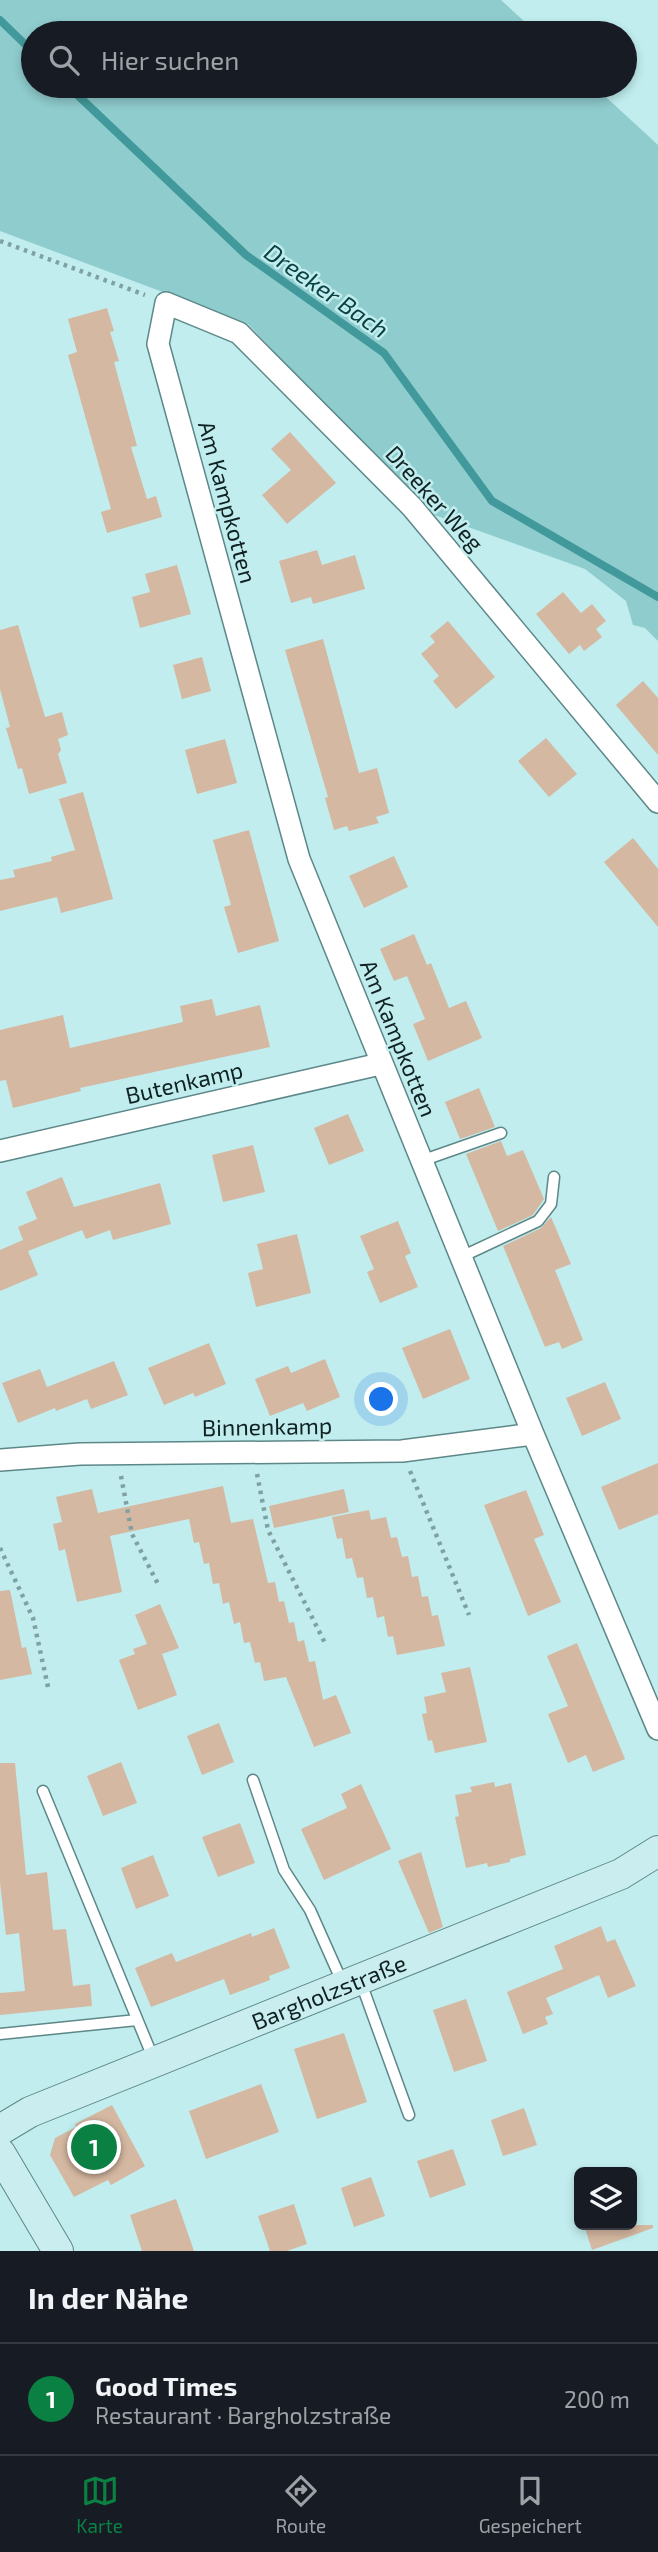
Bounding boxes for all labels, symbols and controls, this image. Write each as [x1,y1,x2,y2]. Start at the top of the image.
search box [21,21,637,98]
icon: search [45,41,83,79]
text: Hier suchen [101,44,239,75]
water label: Dreeker Bach [259,237,395,343]
street label: Am Kampkotten [193,418,263,586]
street label: Dreeker Weg [380,439,490,557]
street label: Am Kampkotten [355,955,443,1121]
street label: Butenkamp [123,1055,245,1109]
your location [364,1382,398,1416]
street label: Binnenkamp [202,1411,332,1441]
street label: Bargholzstraße [247,1948,410,2035]
pin: 1 [71,2121,117,2173]
map controls [574,2167,637,2230]
button: layers [574,2167,637,2230]
text: In der Nähe [28,2279,189,2315]
text: Good Times [95,2370,237,2401]
text: 1 [46,2385,56,2413]
text: 200 m [564,2385,630,2413]
text: Restaurant · Bargholzstraße [95,2401,391,2429]
tab: Karte [76,2472,123,2537]
tab: Route [275,2472,326,2537]
tab: Gespeichert [479,2472,582,2537]

